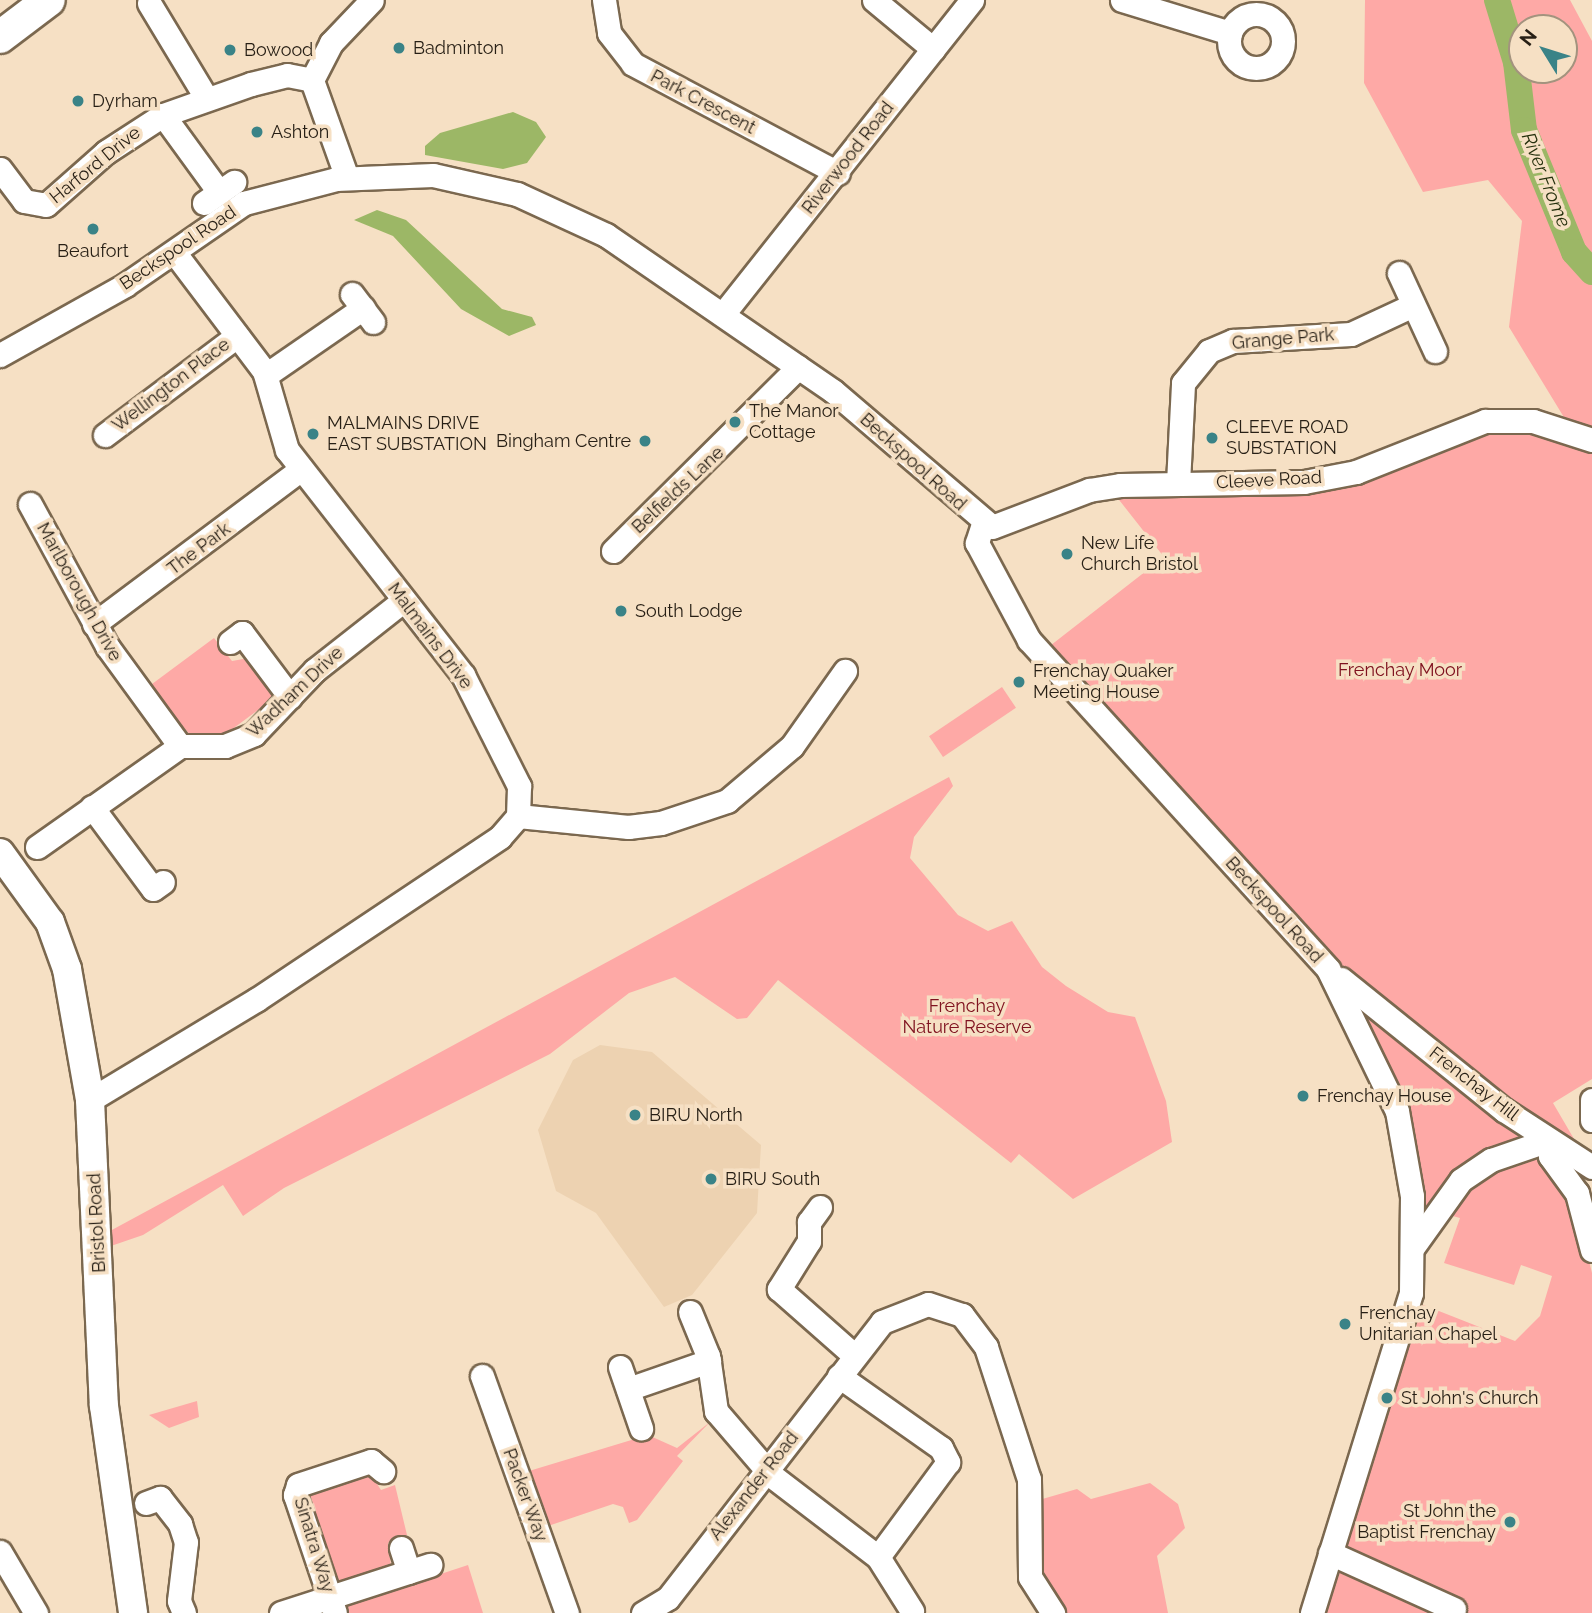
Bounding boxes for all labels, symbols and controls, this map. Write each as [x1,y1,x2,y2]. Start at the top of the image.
north arrow [1508,14,1578,84]
text: N [1515,25,1541,50]
place label: Badminton [413,37,504,59]
place label: Bowood [244,39,313,61]
marker: Badminton [391,40,407,56]
marker: Bowood [222,42,238,58]
street label: Park Crescent [647,65,759,139]
place label: Dyrham [92,90,158,112]
marker: Dyrham [70,93,86,109]
street label: Riverwood Road [797,98,899,218]
place label: Ashton [271,121,329,143]
street label: Harford Drive [45,122,145,208]
marker: Ashton [249,124,265,140]
water label: River Frome [1517,129,1575,231]
street label: Beckspool Road [116,201,240,295]
marker: Beaufort [85,221,101,237]
place label: Beaufort [57,240,129,262]
street label: Grange Park [1231,324,1335,354]
street label: Wellington Place [108,334,234,436]
place label: The Manor Cottage [749,401,839,444]
street label: Beckspool Road [855,409,971,515]
place label: MALMAINS DRIVE EAST SUBSTATION [327,413,487,456]
marker: The Manor Cottage [727,414,743,430]
place label: CLEEVE ROAD SUBSTATION [1226,417,1348,460]
marker: MALMAINS DRIVE EAST SUBSTATION [305,426,321,442]
place label: Bingham Centre [496,430,631,452]
marker: CLEEVE ROAD SUBSTATION [1204,430,1220,446]
marker: Bingham Centre [637,433,653,449]
street label: Belfields Lane [628,442,728,538]
street label: Cleeve Road [1216,466,1322,494]
street label: The Park [163,518,235,580]
street label: Marlborough Drive [32,519,126,665]
place label: New Life Church Bristol [1081,533,1198,576]
marker: New Life Church Bristol [1059,546,1075,562]
street label: Malmains Drive [383,579,477,693]
place label: South Lodge [635,600,742,622]
marker: South Lodge [613,603,629,619]
street label: Wadham Drive [243,642,347,742]
park label: Frenchay Moor [1338,659,1462,681]
place label: Frenchay Quaker Meeting House [1033,661,1174,704]
marker: Frenchay Quaker Meeting House [1011,674,1027,690]
street label: Beckspool Road [1221,852,1327,968]
park label: Frenchay Nature Reserve [903,996,1031,1038]
street label: Frenchay Hill [1425,1042,1523,1126]
place label: Frenchay House [1317,1085,1452,1107]
marker: Frenchay House [1295,1088,1311,1104]
place label: BIRU North [649,1104,743,1126]
marker: BIRU North [627,1107,643,1123]
place label: BIRU South [725,1168,820,1190]
marker: BIRU South [703,1171,719,1187]
street label: Bristol Road [84,1172,110,1274]
place label: Frenchay Unitarian Chapel [1359,1303,1497,1346]
marker: Frenchay Unitarian Chapel [1337,1316,1353,1332]
place label: St John's Church [1401,1387,1539,1409]
marker: St John's Church [1379,1390,1395,1406]
street label: Alexander Road [705,1427,803,1545]
street label: Packer Way [498,1445,552,1545]
street label: Sinatra Way [289,1495,339,1595]
place label: St John the Baptist Frenchay [1357,1501,1496,1544]
marker: St John the Baptist Frenchay [1502,1514,1518,1530]

